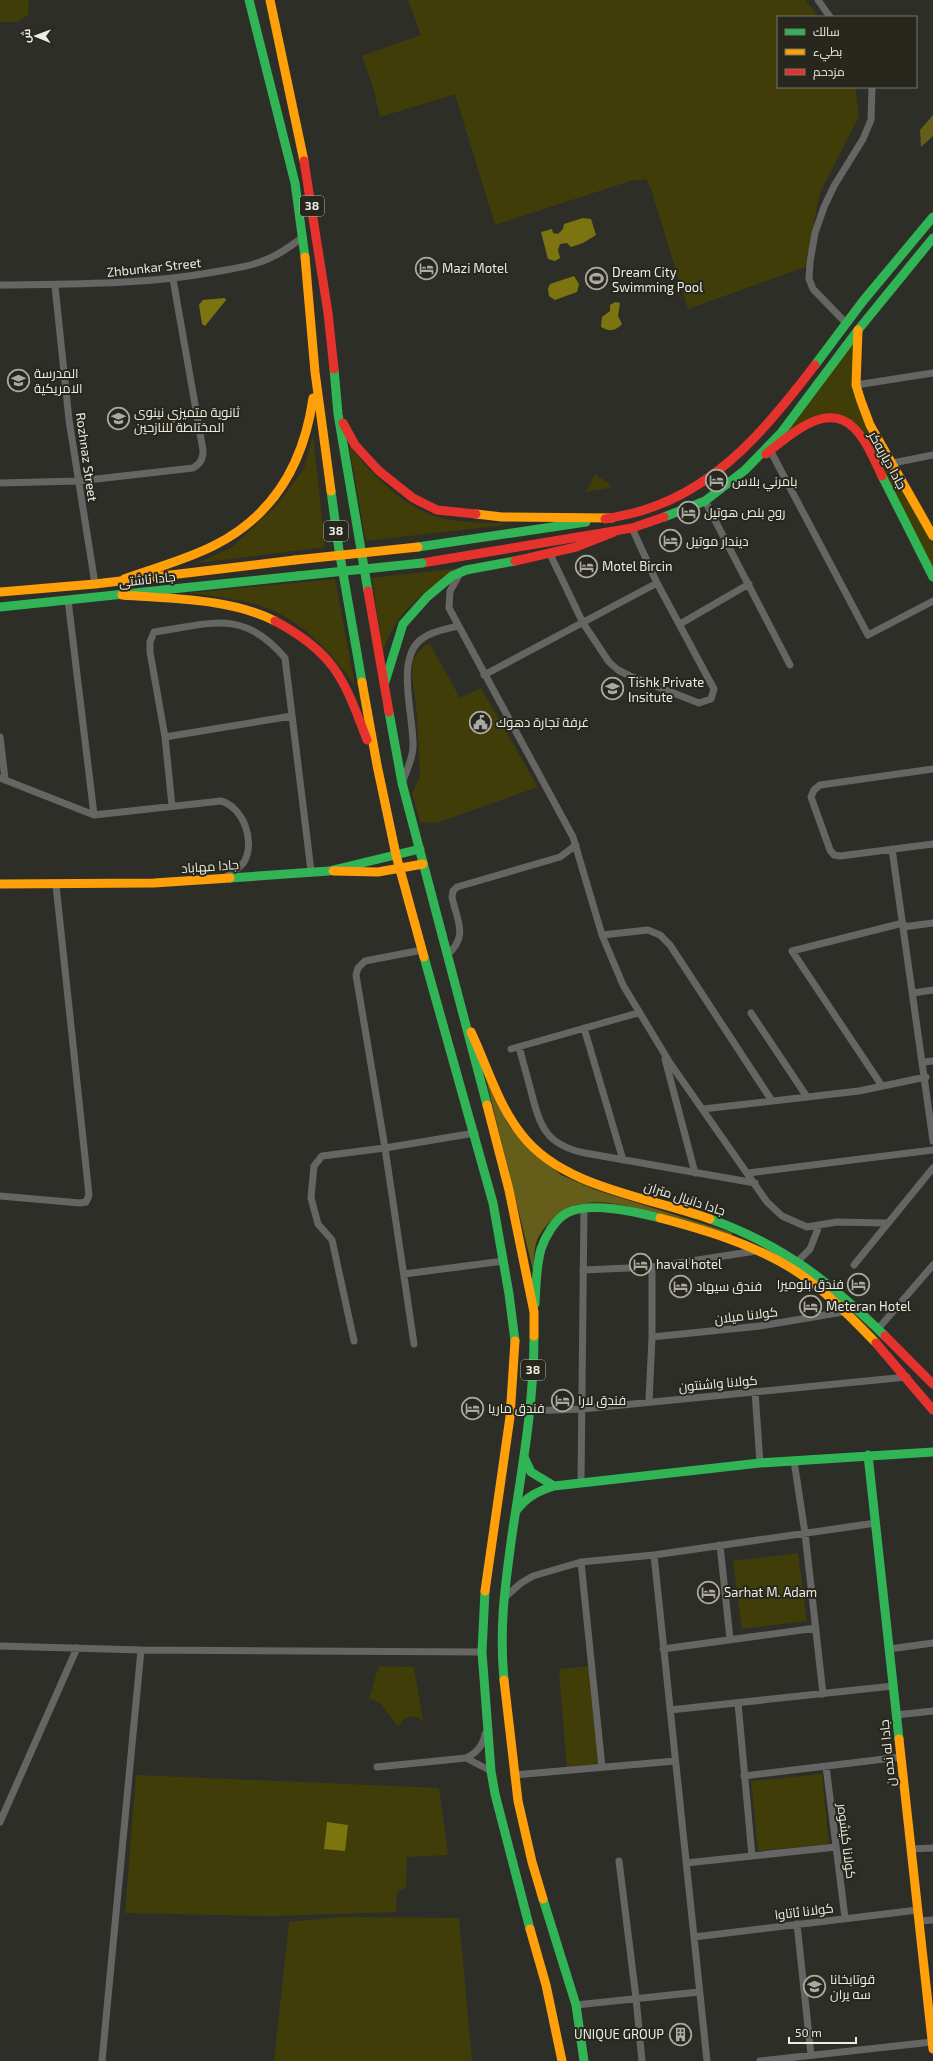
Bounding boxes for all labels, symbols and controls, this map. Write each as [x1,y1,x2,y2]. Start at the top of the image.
north arrow [16,16,56,56]
legend [777,16,917,88]
text: سالك [813,24,840,38]
text: ش [19,29,33,43]
text: بطيء [813,44,842,62]
text: مزدحم [813,64,845,80]
road number: 38 [300,196,324,216]
street label: Zhbunkar Street [106,254,202,280]
hotel icon: Mazi Motel [414,255,440,281]
place label: Mazi Motel [442,260,508,276]
place label: Dream City Swimming Pool [612,264,703,295]
sports icon: Dream City Swimming Pool [583,266,609,292]
place label: المدرسة الامريكية [34,365,83,396]
school or university icon: المدرسة الامريكية [6,367,32,393]
place label: ثانوية متميزي نينوى المختلطة للنازحين [134,404,240,435]
school or university icon: ثانوية متميزي نينوى المختلطة للنازحين [105,406,131,432]
street label: Rozhnaz Street [73,411,101,503]
street label: جادا دیاربه‌كر [865,427,910,492]
hotel icon: بامرني بلاس [703,468,729,494]
place label: بامرني بلاس [732,473,797,492]
hotel icon: روج بلص هوتيل [675,499,701,525]
place label: روج بلص هوتيل [704,504,785,521]
road number: 38 [324,521,348,541]
hotel icon: ديندار موتيل [657,528,683,554]
place label: ديندار موتيل [686,533,749,549]
hotel icon: Motel Bircin [573,553,599,579]
place label: Motel Bircin [602,558,673,574]
street label: جادا ئاشتی [118,568,176,590]
place label: Tishk Private Insitute [628,674,704,705]
school or university icon: Tishk Private Insitute [599,676,625,702]
public building icon: غرفة تجارة دهوك [467,709,493,735]
place label: غرفة تجارة دهوك [496,714,589,730]
street label: جادا مهاباد [180,856,240,876]
street label: جادا دانيال متران [642,1177,728,1220]
hotel icon: haval hotel [628,1251,654,1277]
place label: haval hotel [656,1256,722,1272]
hotel icon: فندق بلوميرا [846,1271,872,1297]
hotel icon: فندق سيهاد [667,1273,693,1299]
place label: فندق بلوميرا [777,1276,844,1292]
place label: فندق سيهاد [696,1278,762,1294]
hotel icon: Meteran Hotel [798,1293,824,1319]
place label: Meteran Hotel [826,1298,911,1314]
street label: كولانا ميلان [713,1303,779,1327]
road number: 38 [521,1360,545,1380]
street label: كولانا واشنتون [678,1372,758,1394]
hotel icon: فندق لارا [549,1387,575,1413]
place label: فندق لارا [578,1392,626,1408]
hotel icon: فندق ماريا [460,1395,486,1421]
place label: فندق ماريا [488,1400,545,1416]
hotel icon: Sarhat M. Adam [696,1579,722,1605]
place label: Sarhat M. Adam [724,1584,817,1600]
street label: جادا له نده ن [876,1719,898,1787]
street label: كولانا كیشوه‌ر [834,1801,860,1880]
street label: كولانا ئاتاوا [774,1899,834,1923]
place label: قوتابخانا سه يران [830,1971,875,2002]
school or university icon: قوتابخانا سه يران [802,1973,828,1999]
scale bar [789,2019,856,2045]
building icon: UNIQUE GROUP [667,2021,693,2047]
text: 50 m [795,2025,822,2039]
place label: UNIQUE GROUP [574,2026,664,2042]

